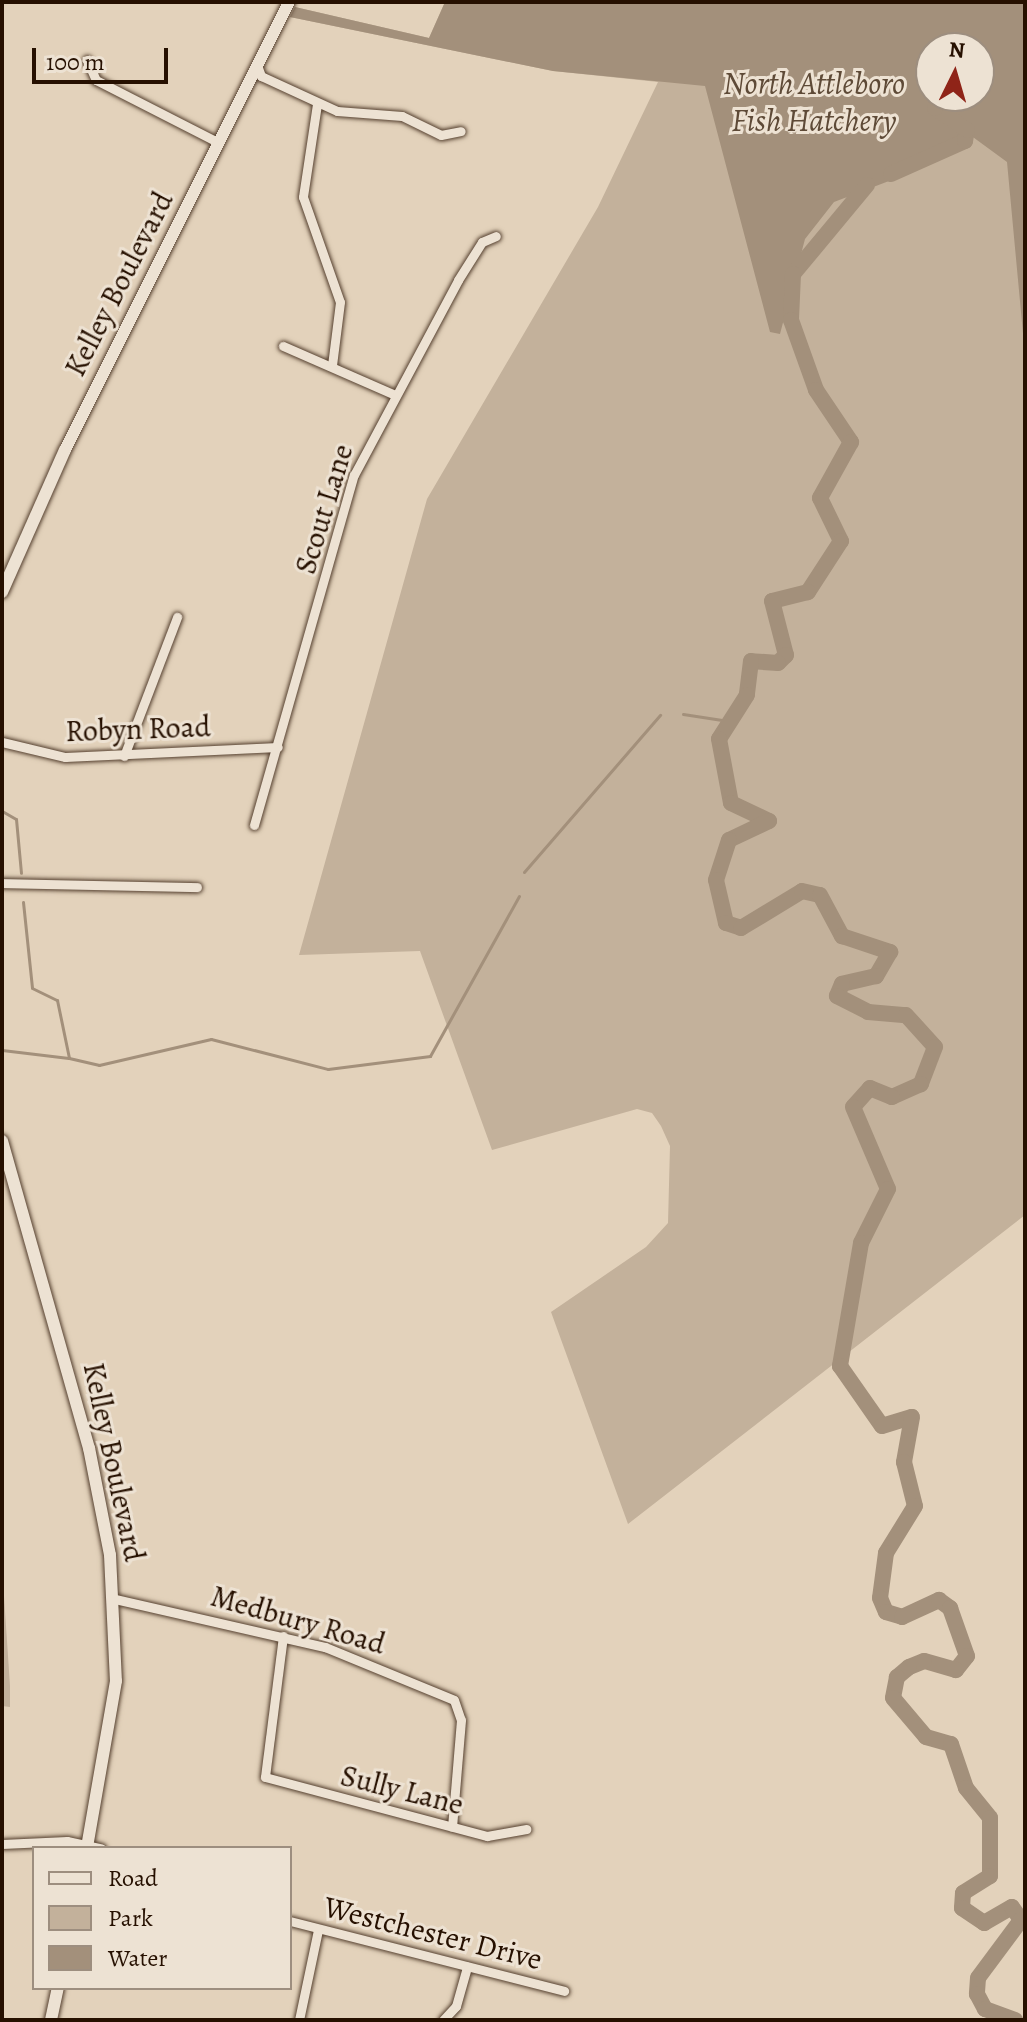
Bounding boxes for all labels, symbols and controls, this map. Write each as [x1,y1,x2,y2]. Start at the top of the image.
scale bar [36,32,172,82]
north arrow [915,32,995,112]
text: N [948,34,966,66]
text: 100 m [46,46,105,78]
water label: North Attleboro Fish Hatchery [723,65,905,140]
street label: Kelley Boulevard [57,186,181,382]
street label: Scout Lane [287,440,361,578]
street label: Robyn Road [65,708,211,750]
street label: Kelley Boulevard [75,1359,153,1565]
street label: Medbury Road [207,1578,389,1662]
street label: Sully Lane [337,1757,467,1823]
legend [32,1846,292,1990]
text: Road [108,1862,158,1894]
street label: Westchester Drive [320,1889,546,1977]
text: Park [108,1902,153,1934]
text: Water [108,1942,168,1974]

